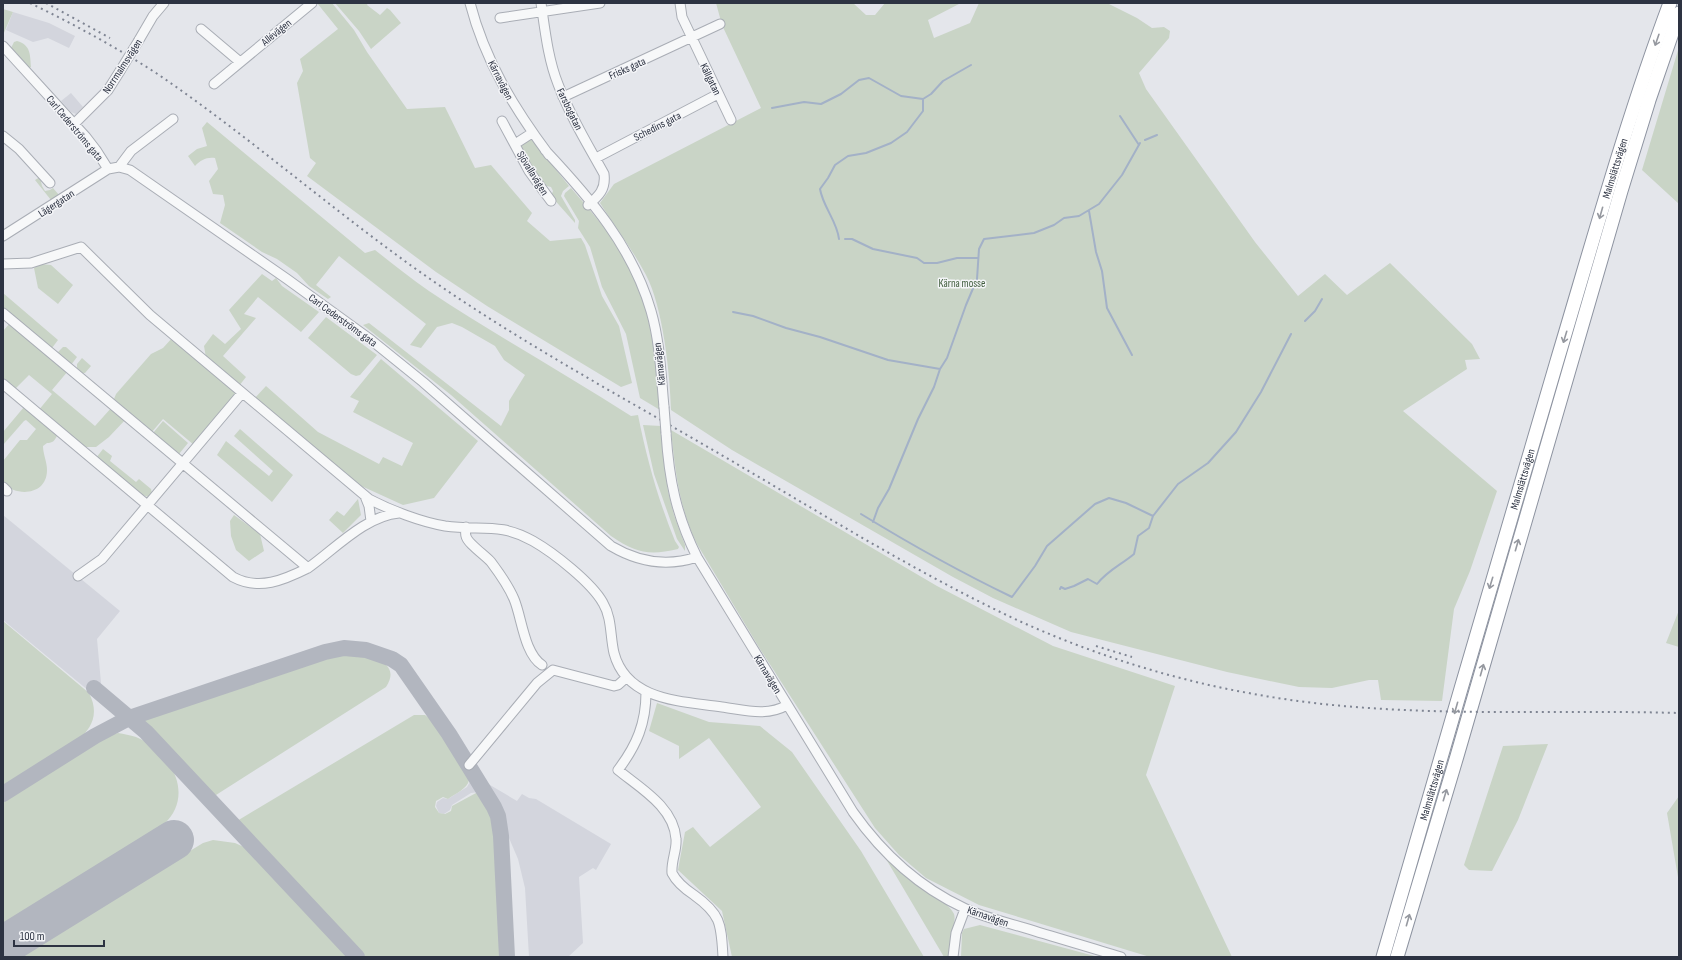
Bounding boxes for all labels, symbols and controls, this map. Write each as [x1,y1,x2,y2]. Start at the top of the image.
street label: Allévägen [258,16,294,49]
one-way arrow [1652,33,1660,45]
street label: Norrmalmsvägen [100,36,145,96]
street label: Frisks gata [607,55,648,82]
street label: Kärnavägen [485,58,516,103]
street label: Källgatan [697,61,724,98]
street label: Farsbogatan [554,86,585,133]
street label: Carl Cederströms gata [43,93,106,164]
street label: Schedins gata [631,109,683,144]
street label: Malmslättsvägen [1600,136,1631,200]
street label: Sjövallavägen [514,149,551,198]
street label: Lägergatan [36,187,77,220]
one-way arrow [1597,206,1604,219]
park label: Kärna mosse [939,277,985,290]
street label: Carl Cederströms gata [306,291,380,350]
one-way arrow [1561,331,1568,344]
street label: Kärnavägen [651,342,668,386]
street label: Malmslättsvägen [1508,447,1538,511]
one-way arrow [1514,539,1521,552]
one-way arrow [1487,576,1494,589]
street label: Kärnavägen [751,652,784,696]
one-way arrow [1479,664,1486,677]
one-way arrow [1452,701,1459,714]
street label: Malmslättsvägen [1417,758,1447,822]
one-way arrow [1442,789,1449,802]
street label: Kärnavägen [965,903,1011,930]
one-way arrow [1405,913,1412,926]
scale bar [14,922,104,948]
text: 100 m [20,929,45,944]

